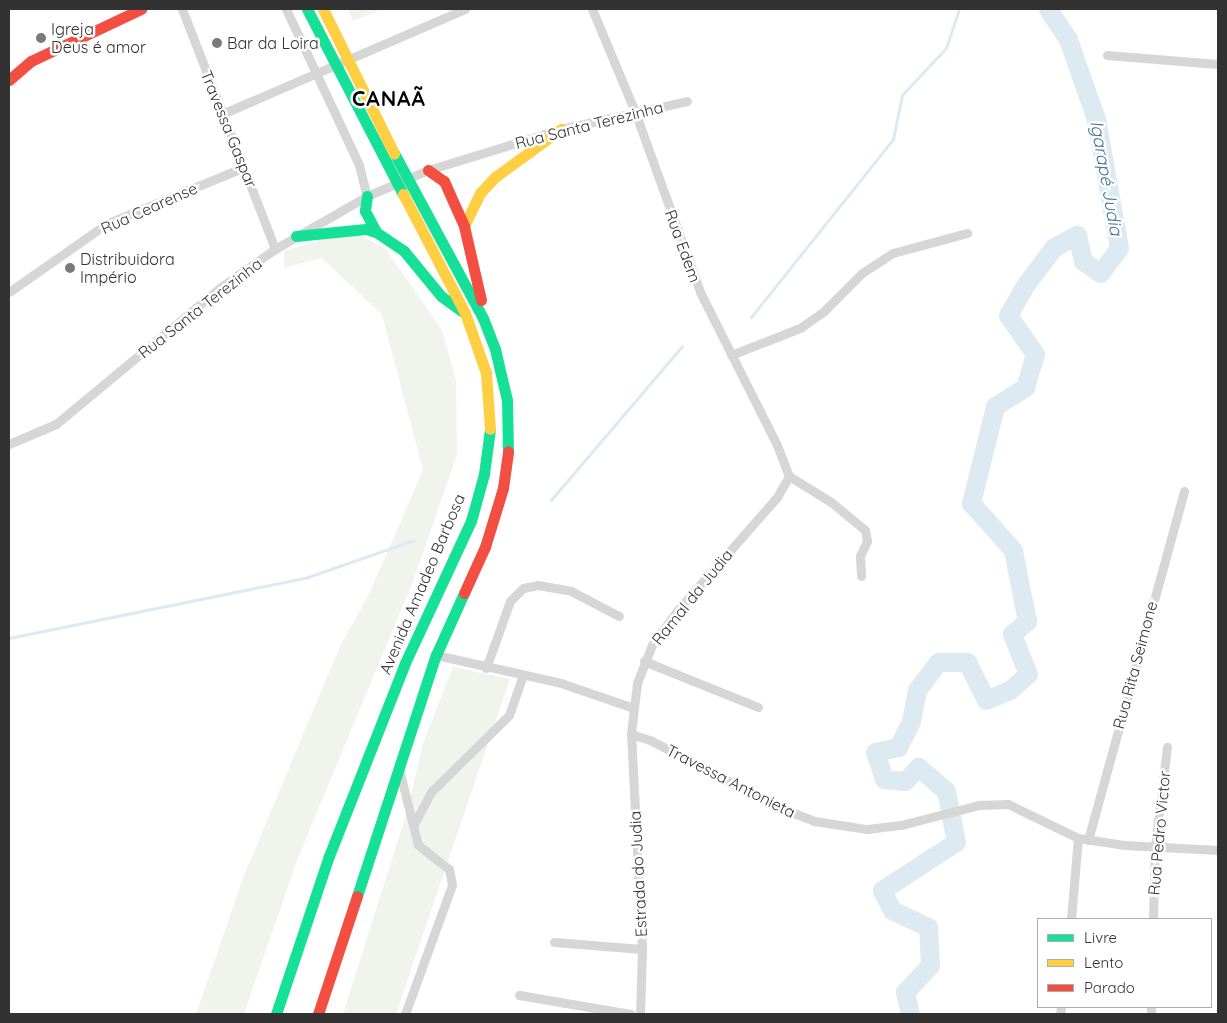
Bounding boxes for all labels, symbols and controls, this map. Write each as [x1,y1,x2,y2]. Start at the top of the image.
place label: Igreja Deus é amor [51,19,146,57]
marker: Igreja Deus é amor [35,32,47,44]
place label: Bar da Loira [227,33,319,53]
marker: Bar da Loira [211,37,223,49]
street label: Travessa Gaspar [197,68,261,190]
district label: CANAÃ [351,85,427,111]
street label: Rua Santa Terezinha [513,97,665,153]
water label: Igarapé Judia [1085,119,1127,237]
street label: Rua Cearense [98,178,200,238]
street label: Rua Edem [661,207,705,285]
place label: Distribuidora Império [80,249,175,287]
street label: Rua Santa Terezinha [134,254,266,362]
marker: Distribuidora Império [64,262,76,274]
street label: Avenida Amadeo Barbosa [375,491,469,677]
street label: Ramal da Judia [648,545,736,649]
street label: Rua Rita Seimone [1109,599,1161,731]
street label: Travessa Antonieta [663,740,799,822]
street label: Rua Pedro Victor [1144,770,1174,896]
street label: Estrada do Judia [625,810,651,938]
legend [1037,918,1212,1008]
text: Livre [1084,928,1117,947]
text: Lento [1084,953,1123,972]
text: Parado [1084,978,1135,997]

